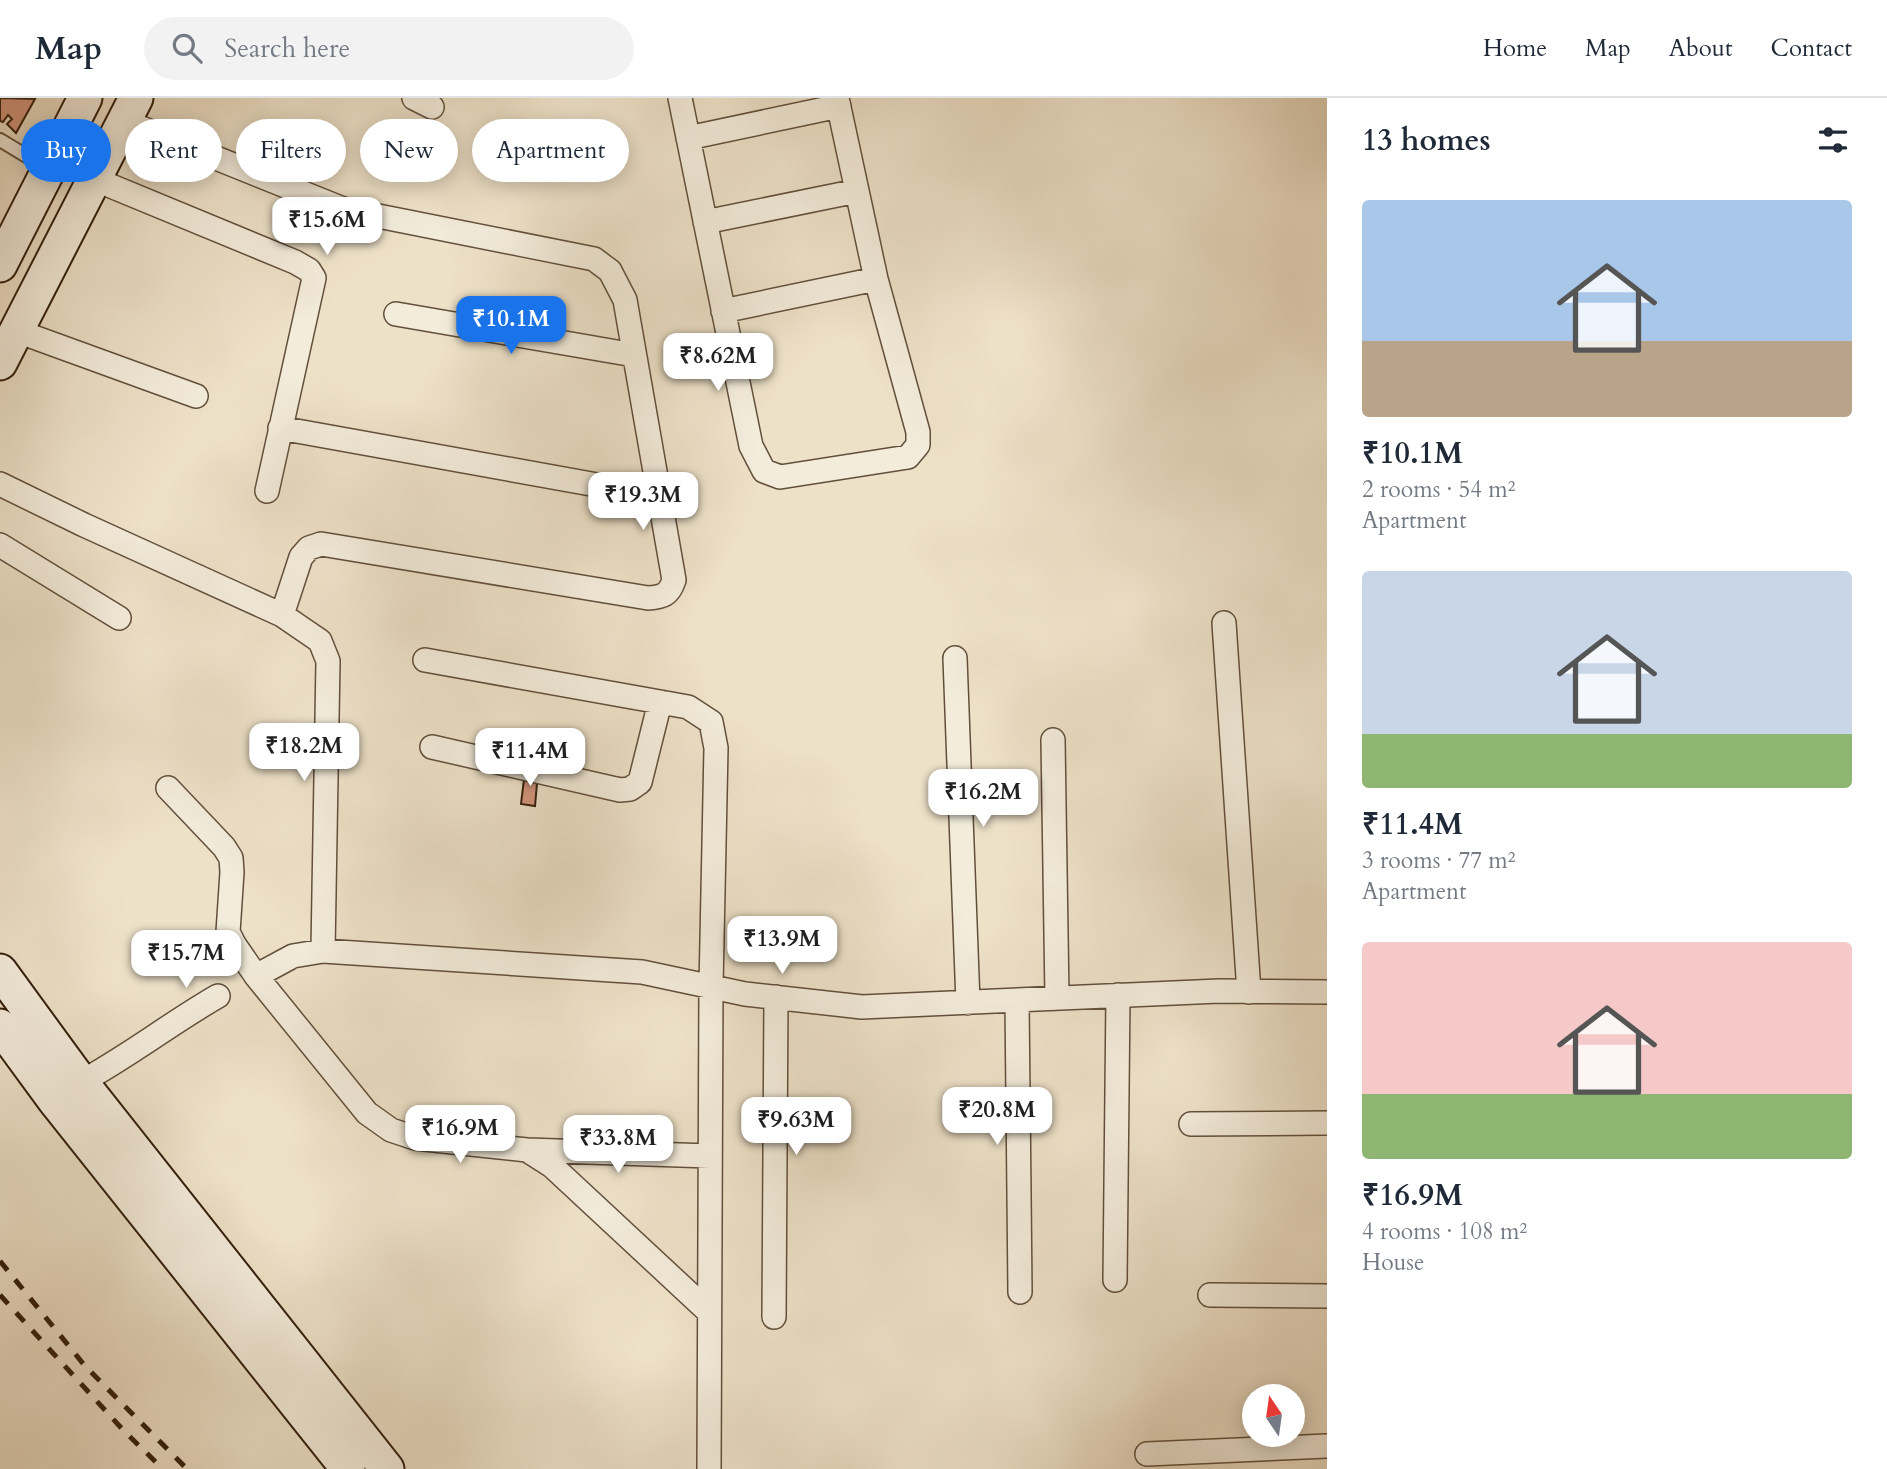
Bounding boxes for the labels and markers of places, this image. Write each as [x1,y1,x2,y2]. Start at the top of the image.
pin: ₹15.6M [270,198,384,257]
pin: ₹10.1M [454,296,568,356]
pin: ₹8.62M [661,334,775,393]
pin: ₹19.3M [586,472,700,532]
pin: ₹18.2M [247,724,361,783]
pin: ₹11.4M [473,728,587,788]
pin: ₹16.2M [926,770,1040,829]
pin: ₹13.9M [725,916,839,976]
pin: ₹15.7M [129,930,243,990]
pin: ₹20.8M [940,1088,1054,1147]
pin: ₹9.63M [739,1098,853,1157]
pin: ₹16.9M [403,1105,517,1165]
pin: ₹33.8M [561,1116,675,1175]

